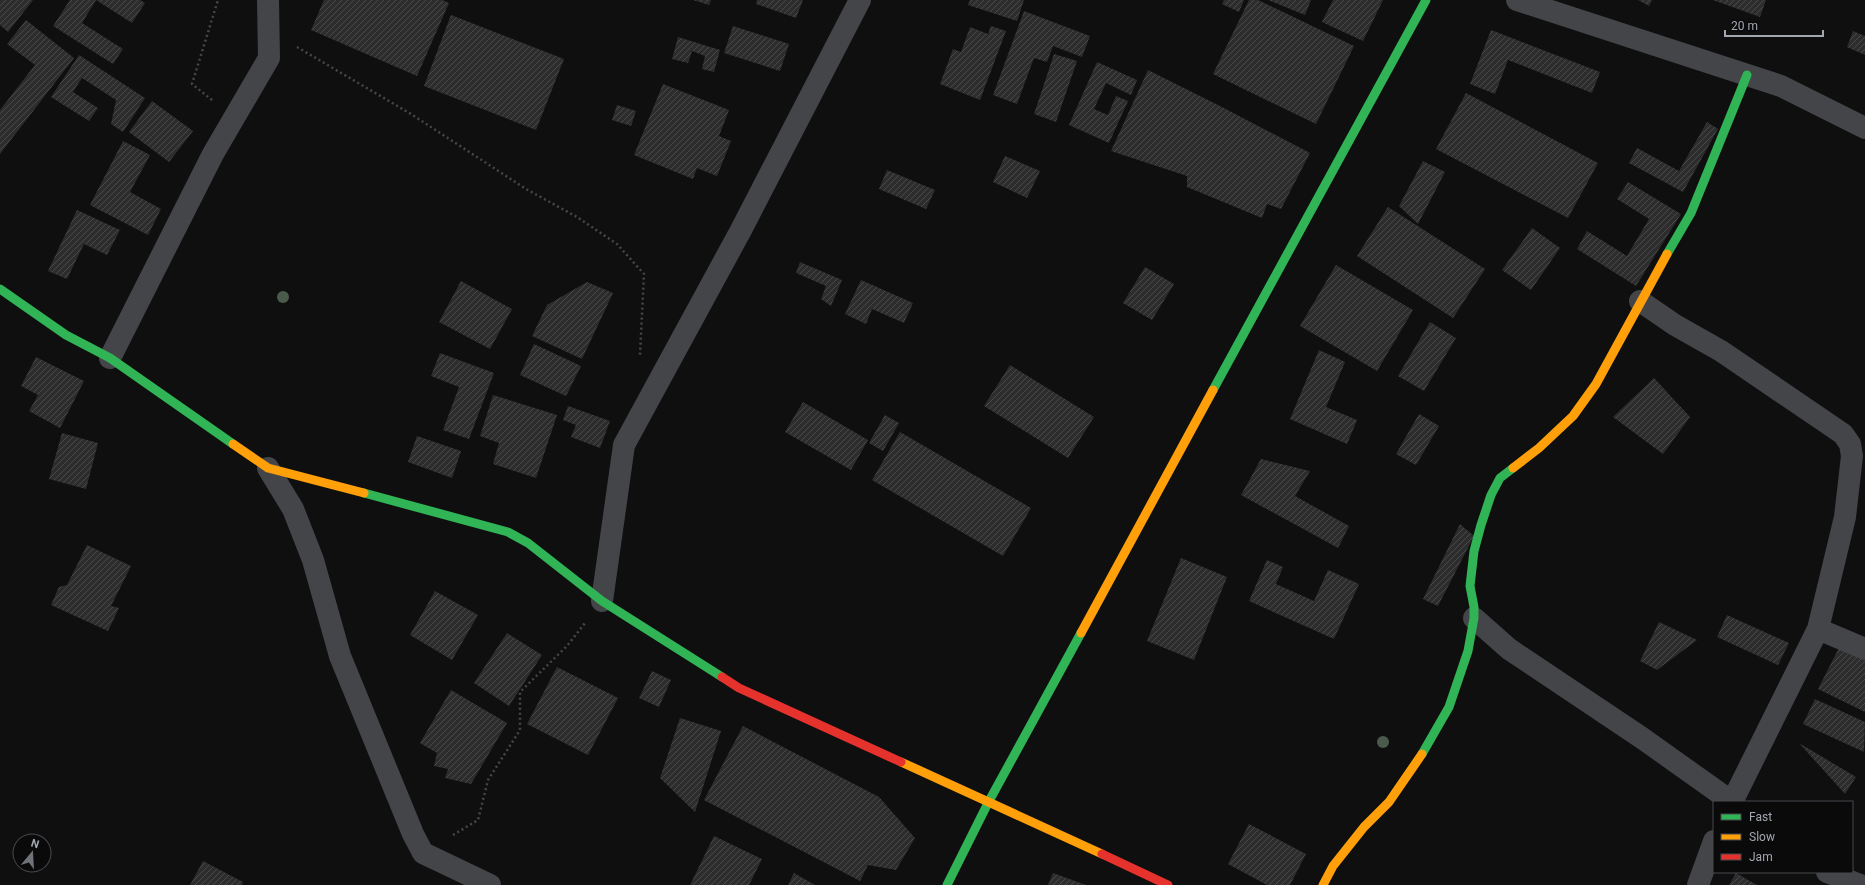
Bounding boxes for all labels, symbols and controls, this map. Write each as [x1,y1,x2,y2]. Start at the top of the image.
scale bar [1725,12,1823,38]
text: 20 m [1731,19,1758,33]
legend [1713,801,1853,873]
text: Fast [1749,810,1772,824]
text: Slow [1749,830,1775,844]
north arrow [12,833,52,873]
text: N [29,837,41,851]
text: Jam [1749,850,1773,864]

